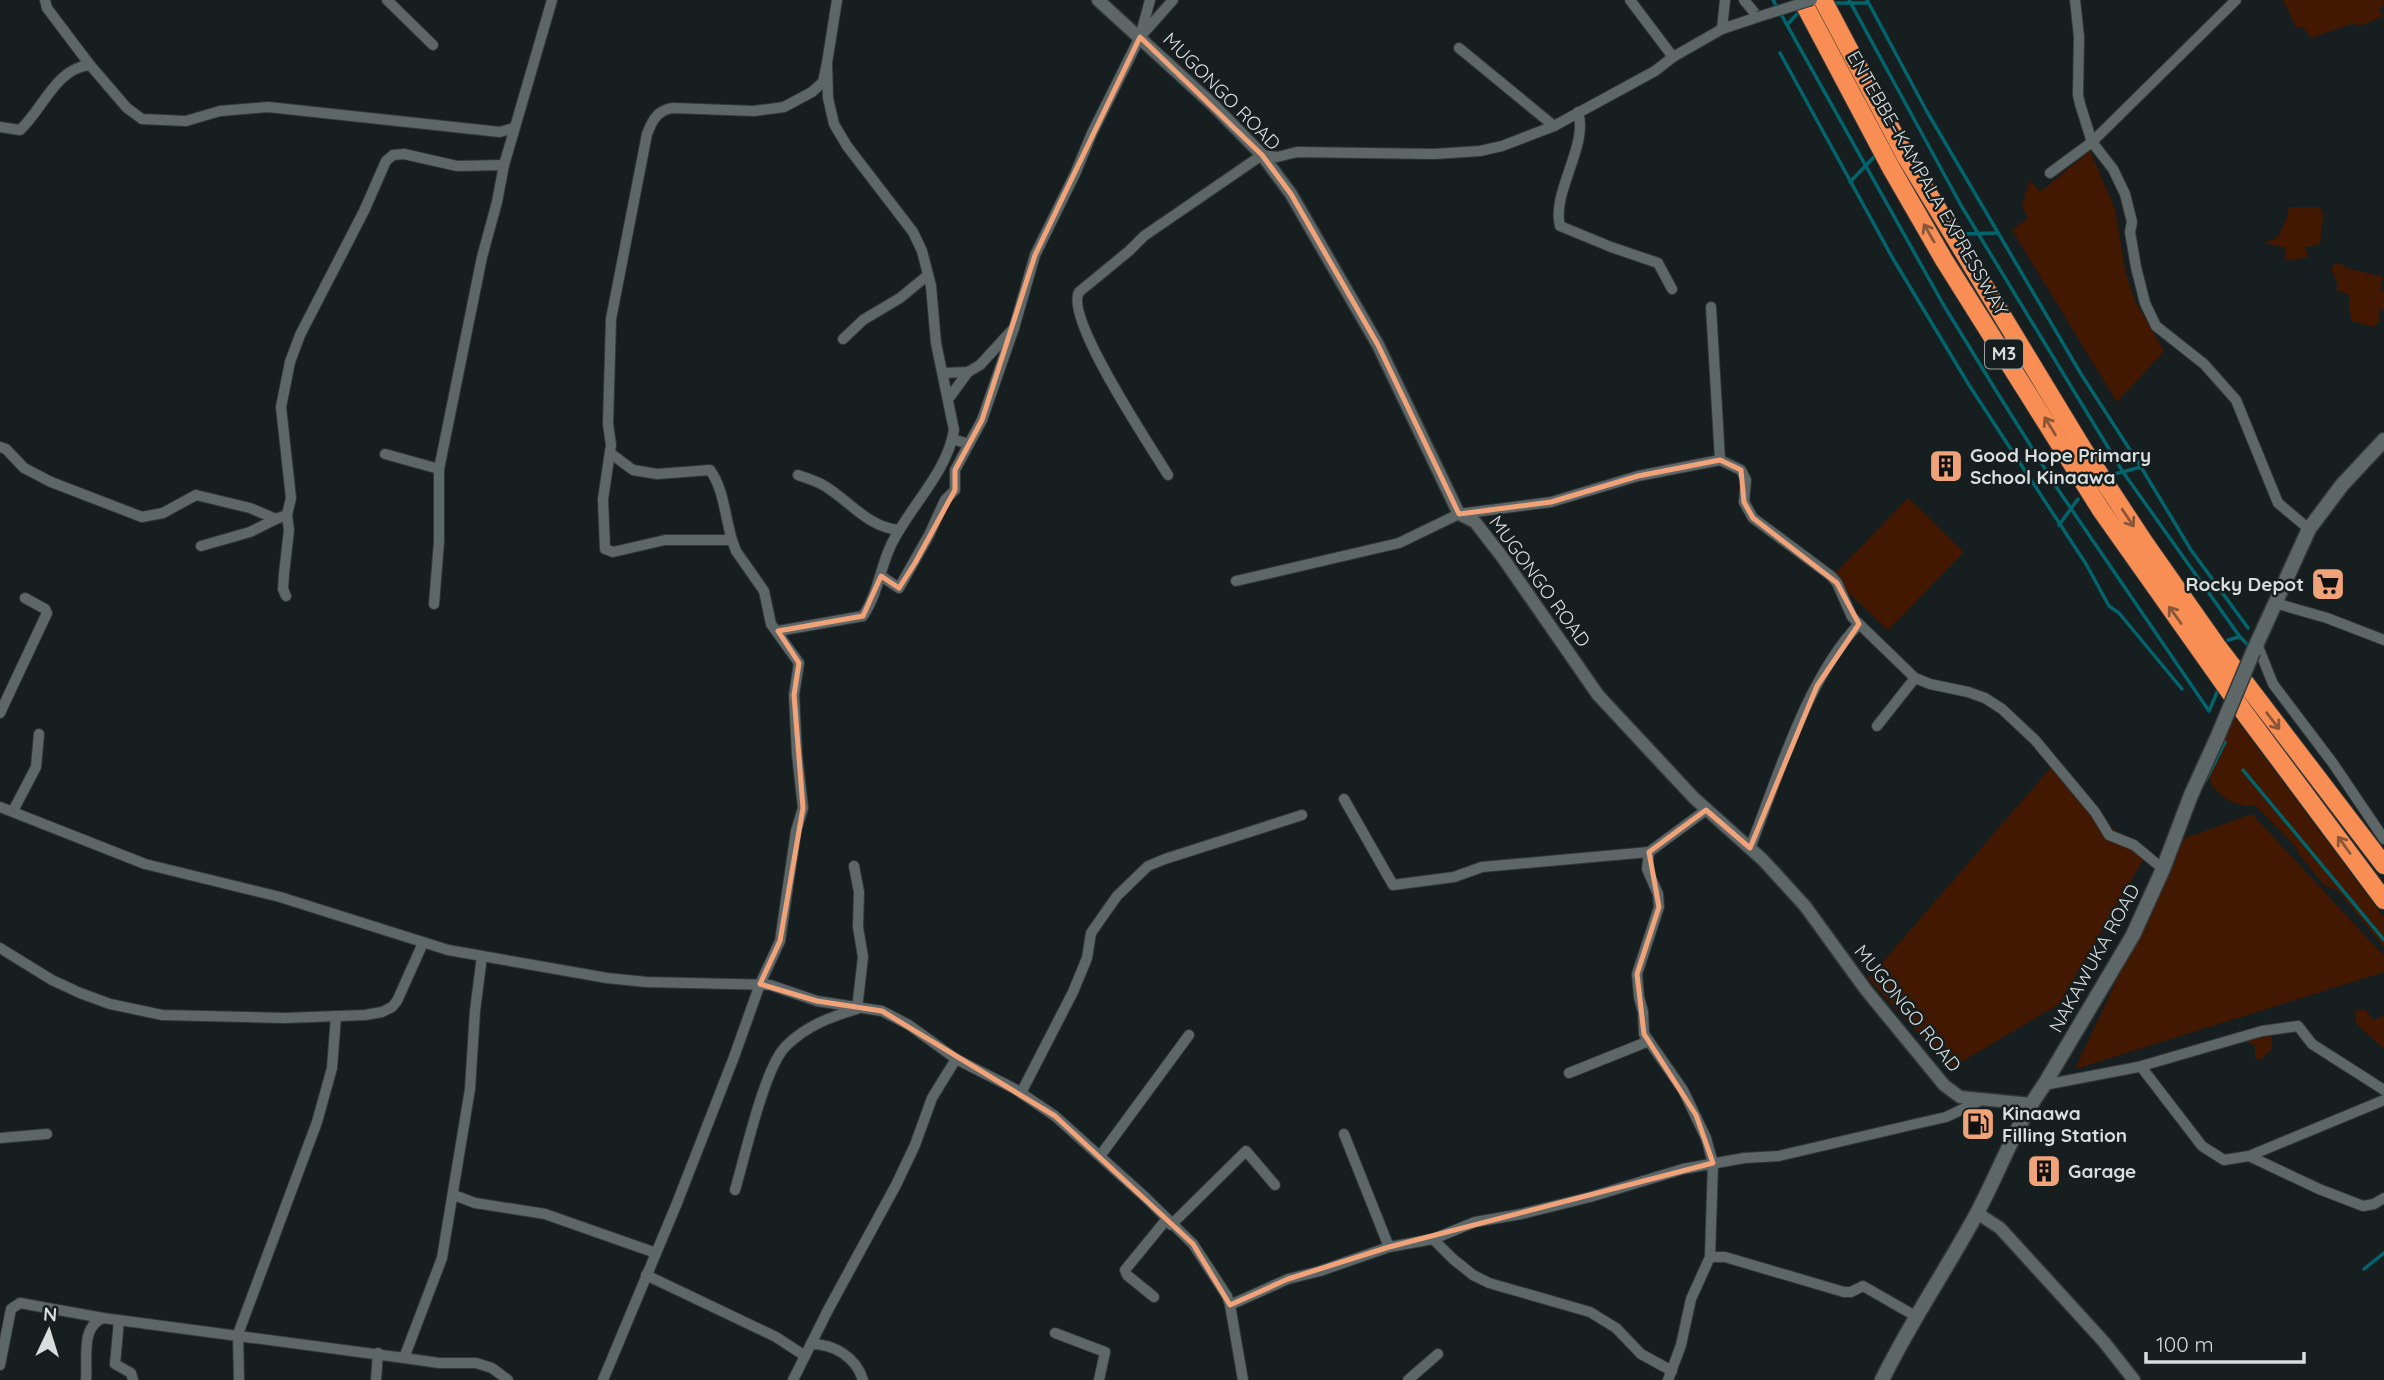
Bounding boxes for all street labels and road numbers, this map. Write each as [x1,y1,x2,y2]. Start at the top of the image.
street label: MUGONGO ROAD [1158,27,1286,155]
street label: ENTEBBE–KAMPALA EXPRESSWAY [1842,46,2014,320]
road number: M3 [1985,340,2023,368]
street label: MUGONGO ROAD [1484,511,1596,651]
street label: NAKAWUKA ROAD [2043,880,2145,1036]
street label: MUGONGO ROAD [1849,940,1967,1076]

